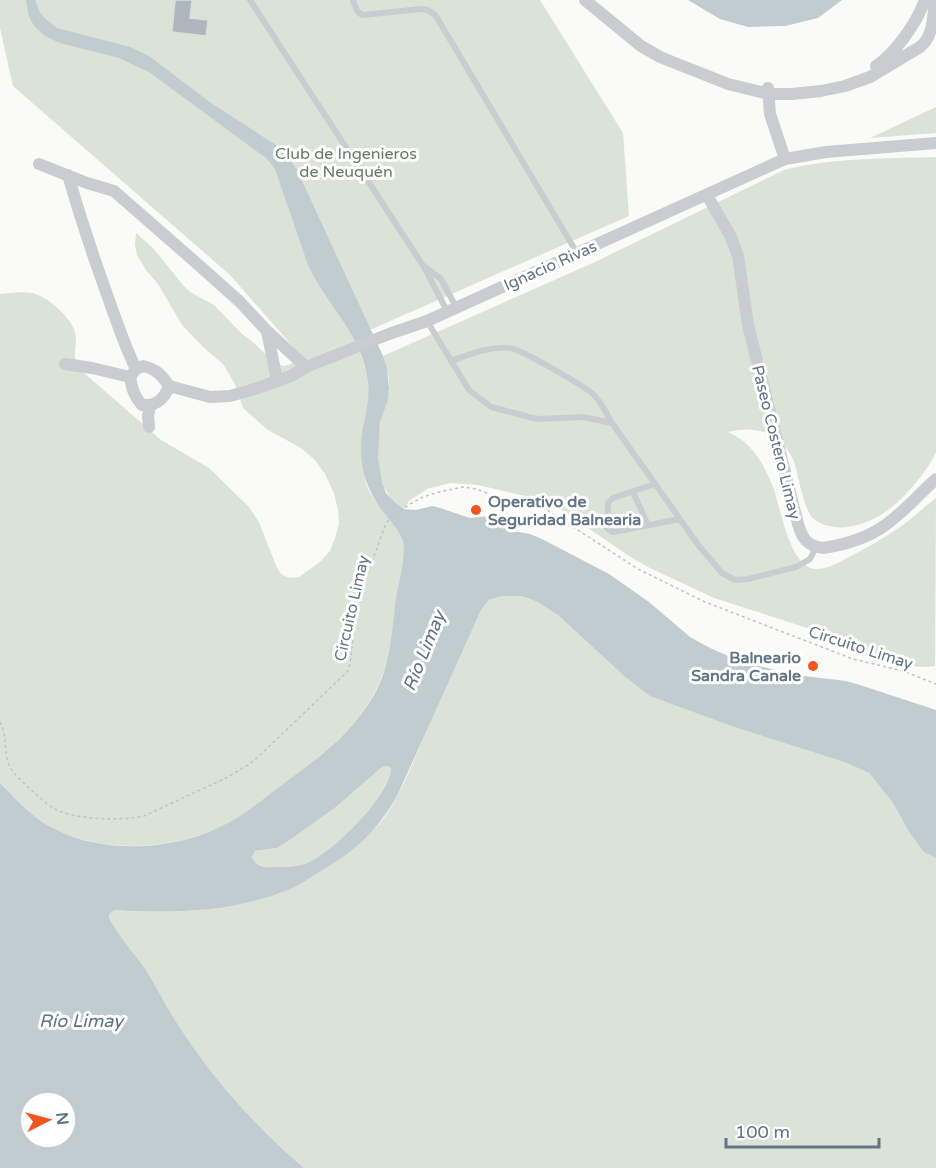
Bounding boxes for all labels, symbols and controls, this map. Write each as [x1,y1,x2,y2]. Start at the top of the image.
park label: Club de Ingenieros de Neuquén [275,144,417,182]
street label: Ignacio Rivas [501,236,600,295]
street label: Paseo Costero Limay [747,363,805,522]
place label: Operativo de Seguridad Balnearia [488,492,641,530]
marker: Operativo de Seguridad Balnearia [469,503,483,517]
street label: Circuito Limay [330,553,374,663]
water label: Río Limay [398,606,451,694]
street label: Circuito Limay [806,622,916,674]
place label: Balneario Sandra Canale [691,648,801,686]
marker: Balneario Sandra Canale [806,659,820,673]
water label: Río Limay [39,1010,125,1032]
north arrow [18,1090,78,1150]
text: N [51,1111,73,1126]
scale bar [726,1111,879,1149]
text: 100 m [735,1121,790,1143]

